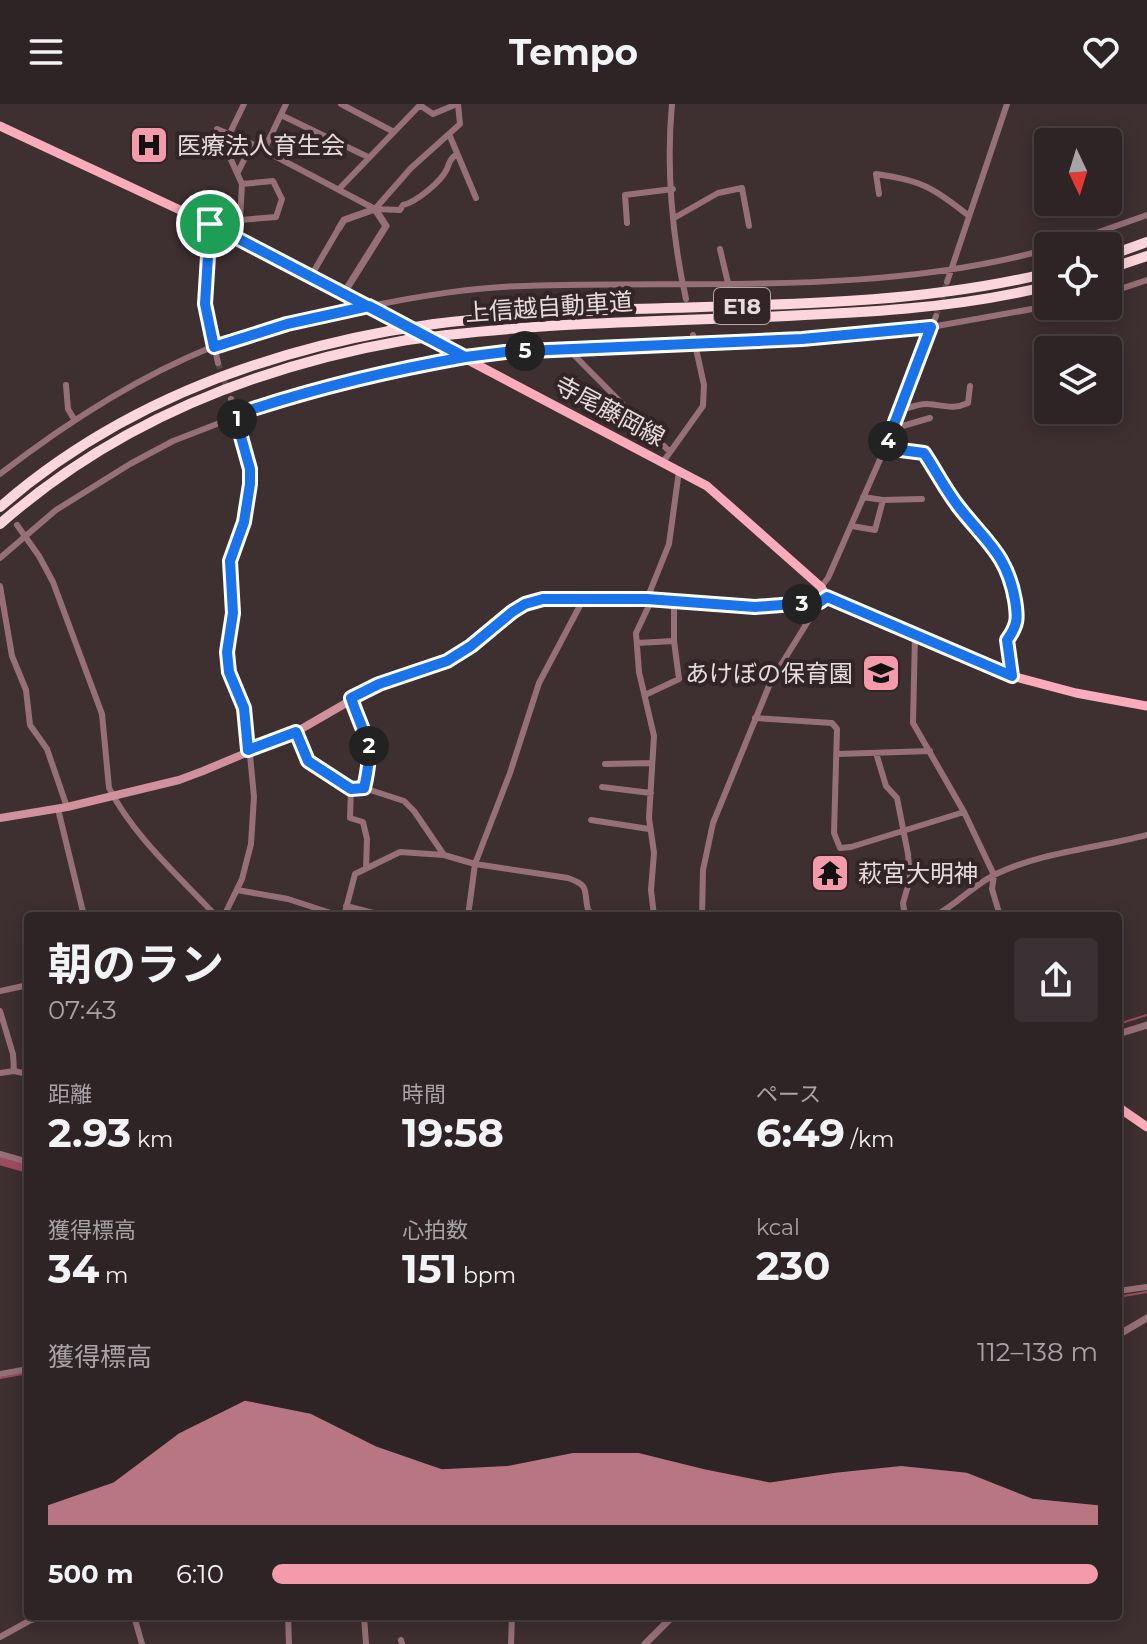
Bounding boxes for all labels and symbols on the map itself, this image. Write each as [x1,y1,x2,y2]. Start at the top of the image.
hospital icon: 医療法人育生会 [128,124,170,166]
north arrow [1034,128,1122,216]
place label: 医療法人育生会 [177,131,345,160]
pin [176,190,244,258]
street label: 上信越自動車道 [464,287,634,327]
road number: E18 [714,288,770,324]
pin: 5 [505,331,545,371]
street label: 寺尾藤岡線 [550,370,670,452]
pin: 1 [217,399,257,439]
pin: 4 [868,421,908,461]
pin: 3 [782,584,822,624]
school or university icon: あけぼの保育園 [860,652,902,694]
place label: あけぼの保育園 [685,659,853,688]
pin: 2 [349,726,389,766]
temple icon: 萩宮大明神 [809,852,851,894]
place label: 萩宮大明神 [858,859,978,888]

